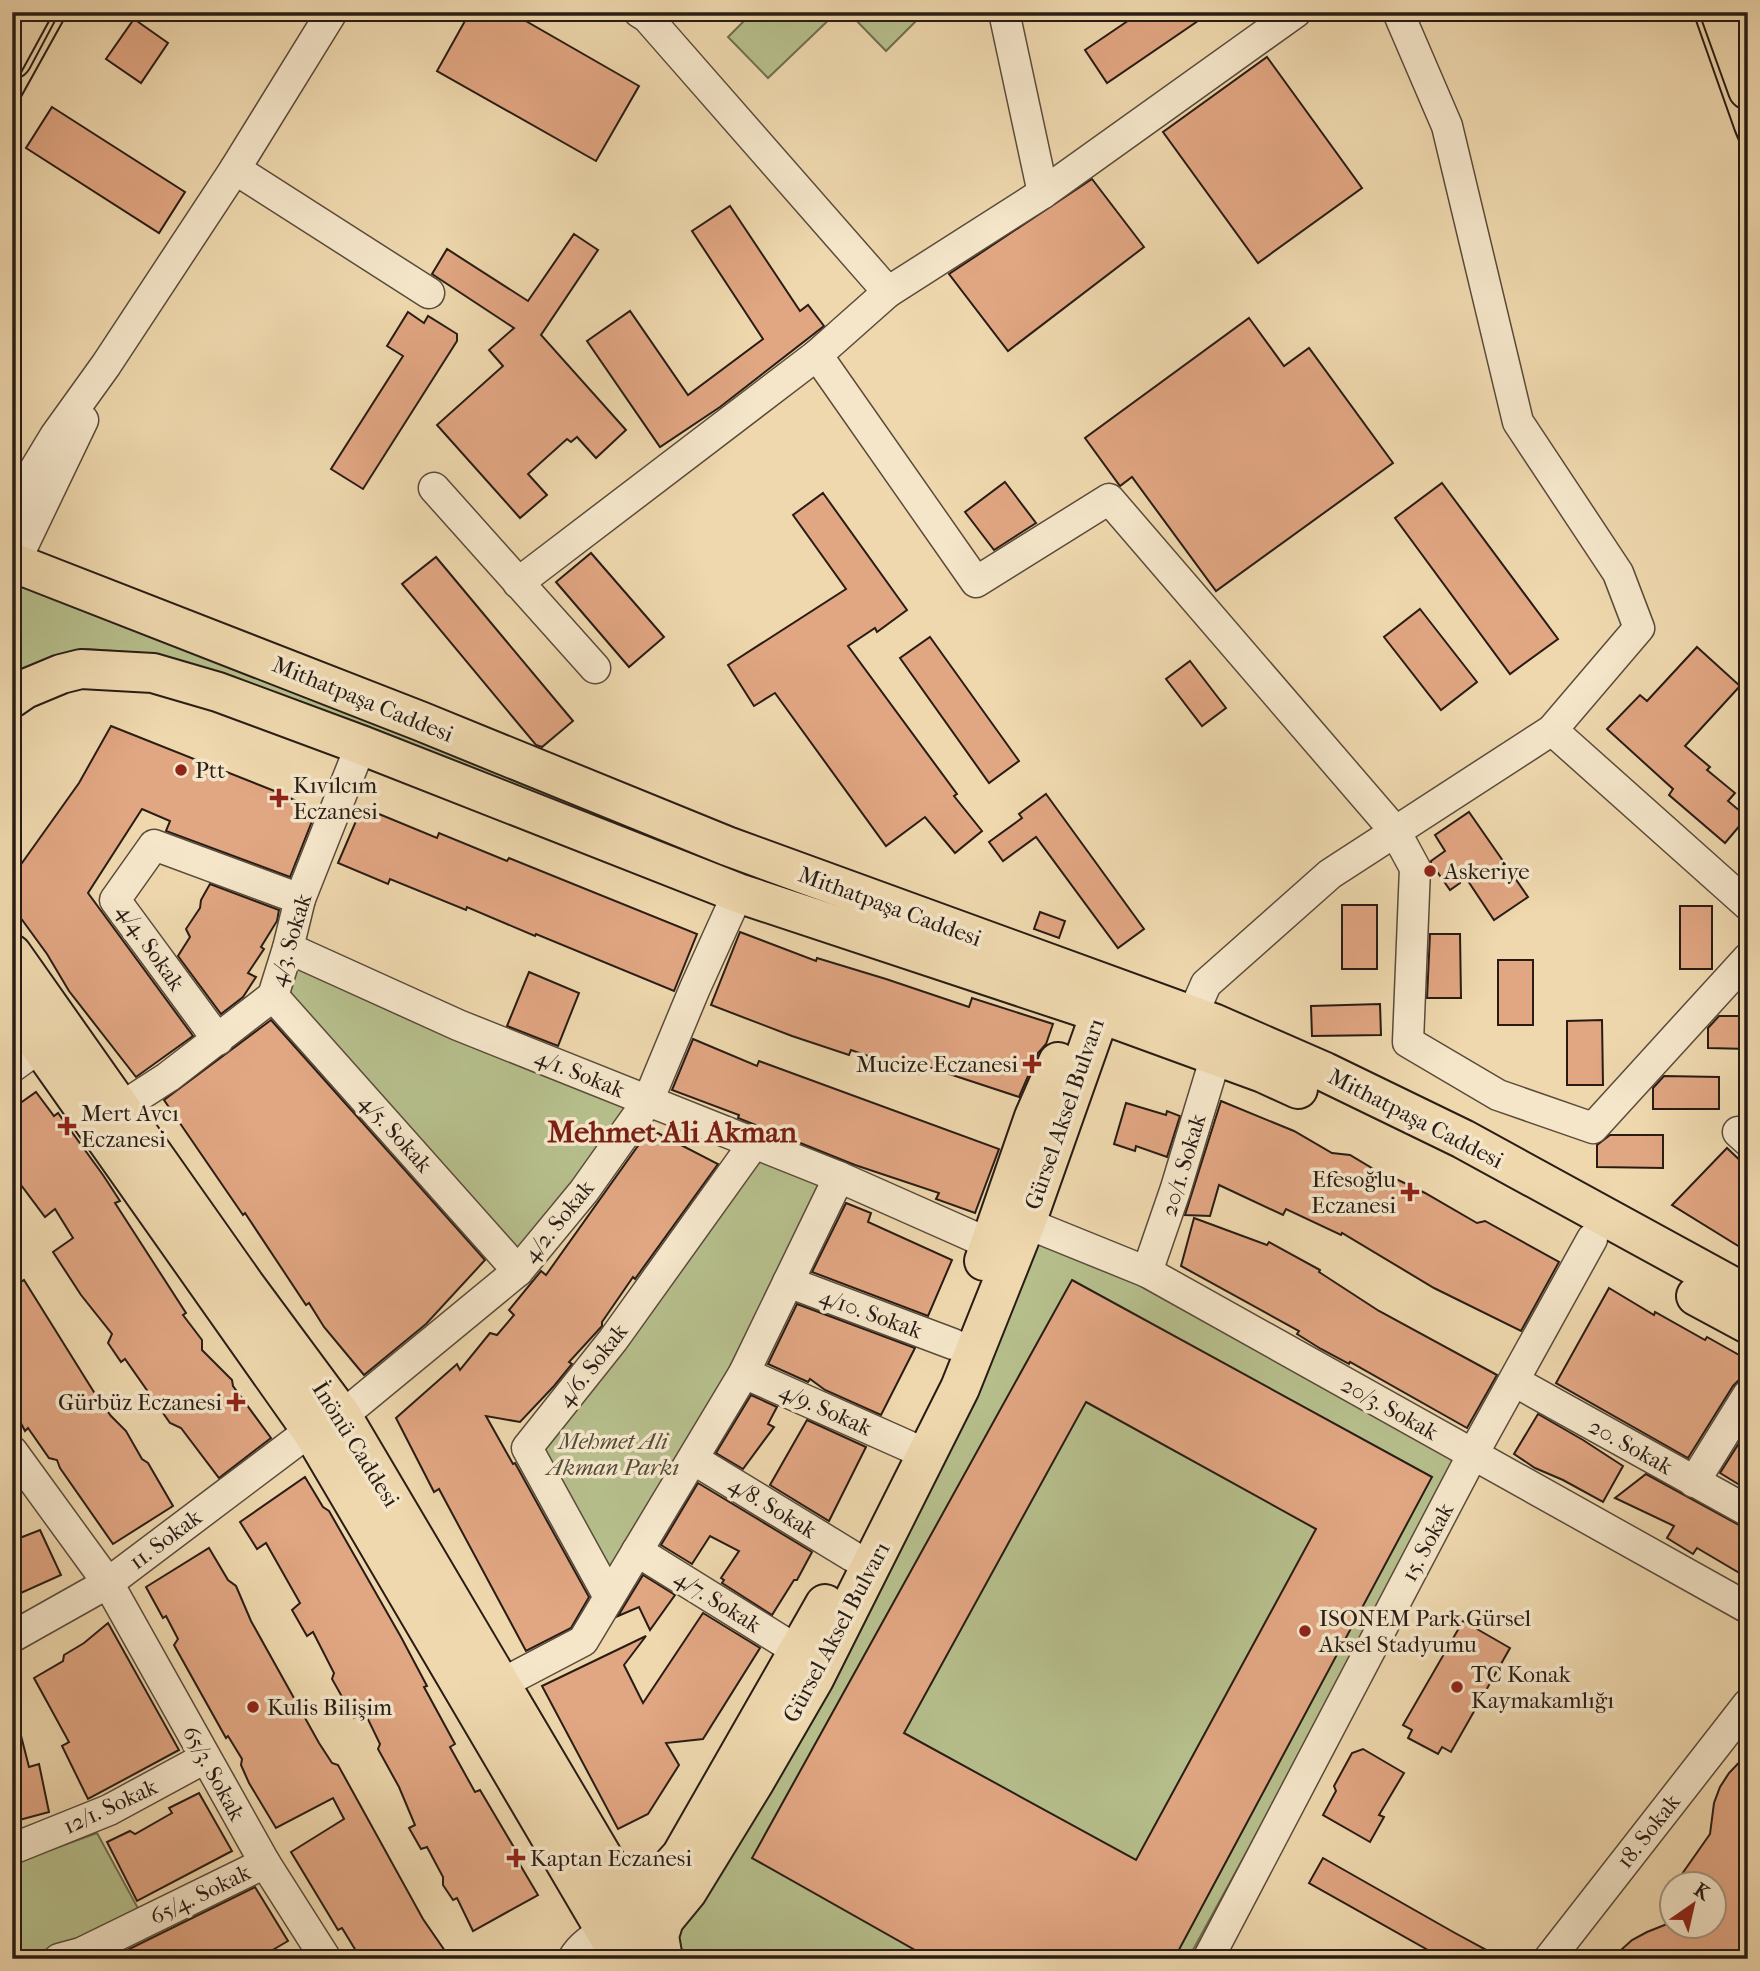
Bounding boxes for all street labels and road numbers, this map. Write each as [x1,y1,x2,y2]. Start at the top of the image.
street label: Mithatpaşa Caddesi [268,651,457,748]
street label: Mithatpaşa Caddesi [795,861,985,952]
street label: 4/3. Sokak [264,889,318,990]
street label: 4/4. Sokak [111,899,191,997]
street label: Gürsel Aksel Bulvarı [1019,1015,1110,1213]
street label: 4/1. Sokak [531,1043,630,1104]
street label: Mithatpaşa Caddesi [1324,1063,1508,1174]
street label: 4/5. Sokak [353,1089,439,1179]
street label: 20/1. Sokak [1155,1110,1212,1219]
street label: 4/2. Sokak [517,1174,600,1268]
street label: 4/10. Sokak [816,1282,927,1345]
street label: 4/6. Sokak [551,1317,634,1412]
street label: 20/3. Sokak [1337,1371,1444,1447]
street label: İnönü Caddesi [306,1377,405,1512]
street label: 4/9. Sokak [775,1377,877,1442]
street label: 20. Sokak [1584,1412,1678,1481]
street label: 4/8. Sokak [724,1471,823,1545]
street label: 15. Sokak [1396,1497,1460,1586]
street label: 11. Sokak [124,1503,208,1575]
street label: Gürsel Aksel Bulvarı [777,1537,896,1727]
street label: 4/7. Sokak [669,1564,767,1639]
street label: 65/3. Sokak [176,1721,251,1826]
street label: 12/1. Sokak [59,1772,163,1840]
street label: 18. Sokak [1611,1788,1686,1874]
street label: 65/4. Sokak [146,1858,256,1930]

